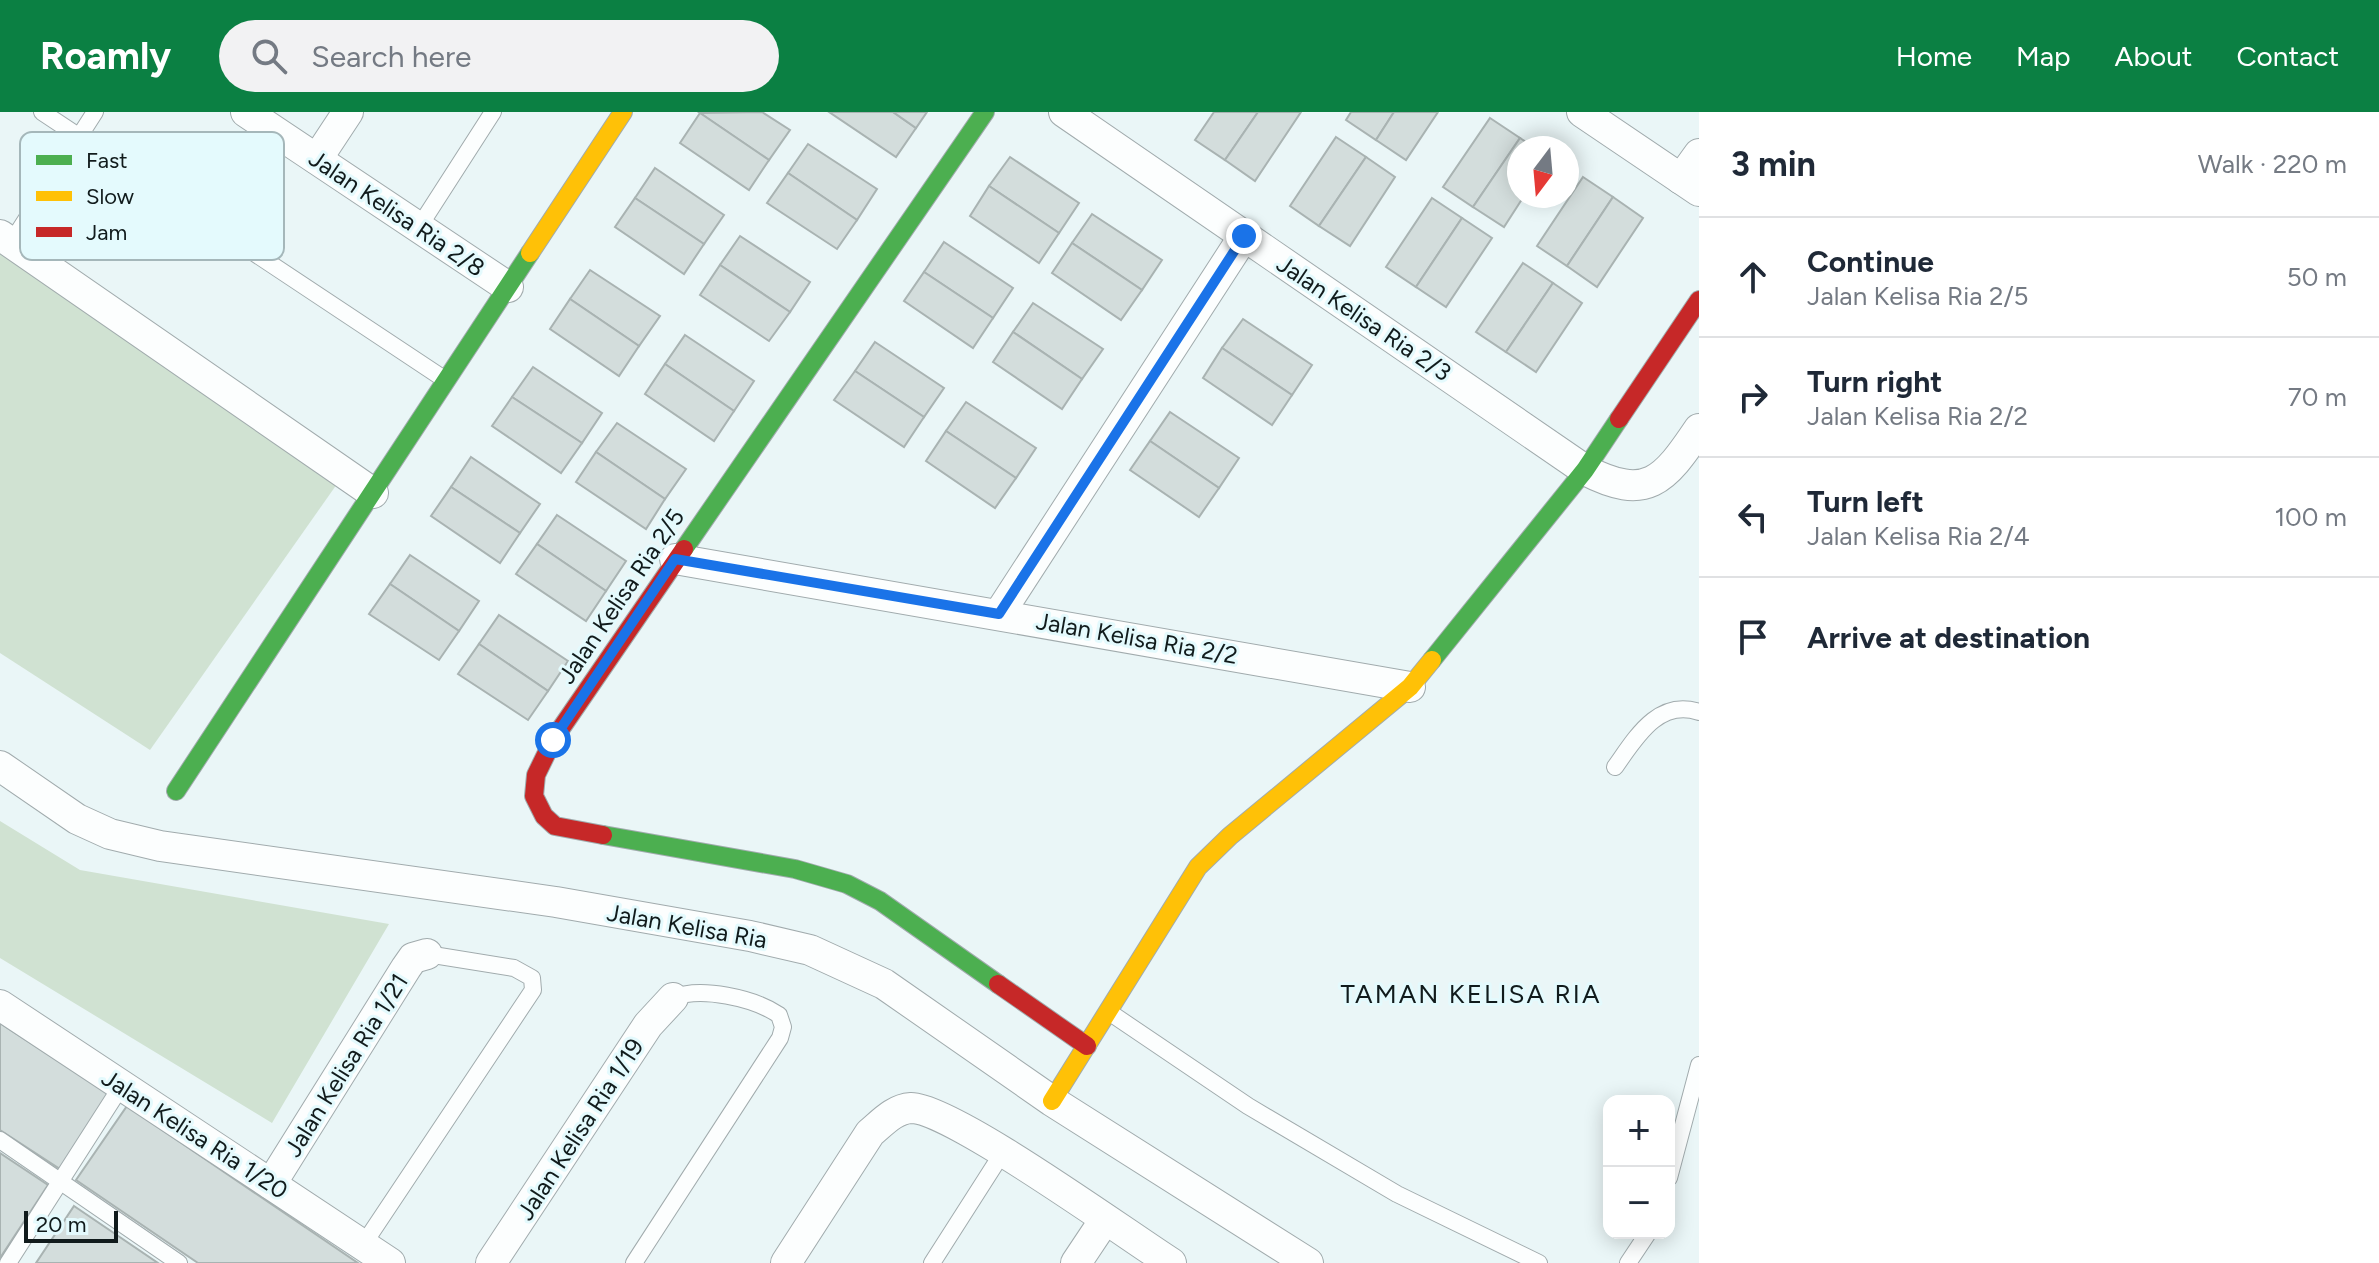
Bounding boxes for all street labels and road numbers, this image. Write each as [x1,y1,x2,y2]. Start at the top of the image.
street label: Jalan Kelisa Ria 2/8 [304,144,490,282]
street label: Jalan Kelisa Ria 2/3 [1271,249,1457,387]
street label: Jalan Kelisa Ria 2/5 [552,503,690,689]
street label: Jalan Kelisa Ria 2/2 [1034,606,1240,670]
street label: Jalan Kelisa Ria [605,898,769,954]
street label: Jalan Kelisa Ria 1/21 [278,968,414,1162]
street label: Jalan Kelisa Ria 1/19 [510,1033,650,1225]
street label: Jalan Kelisa Ria 1/20 [97,1063,293,1205]

